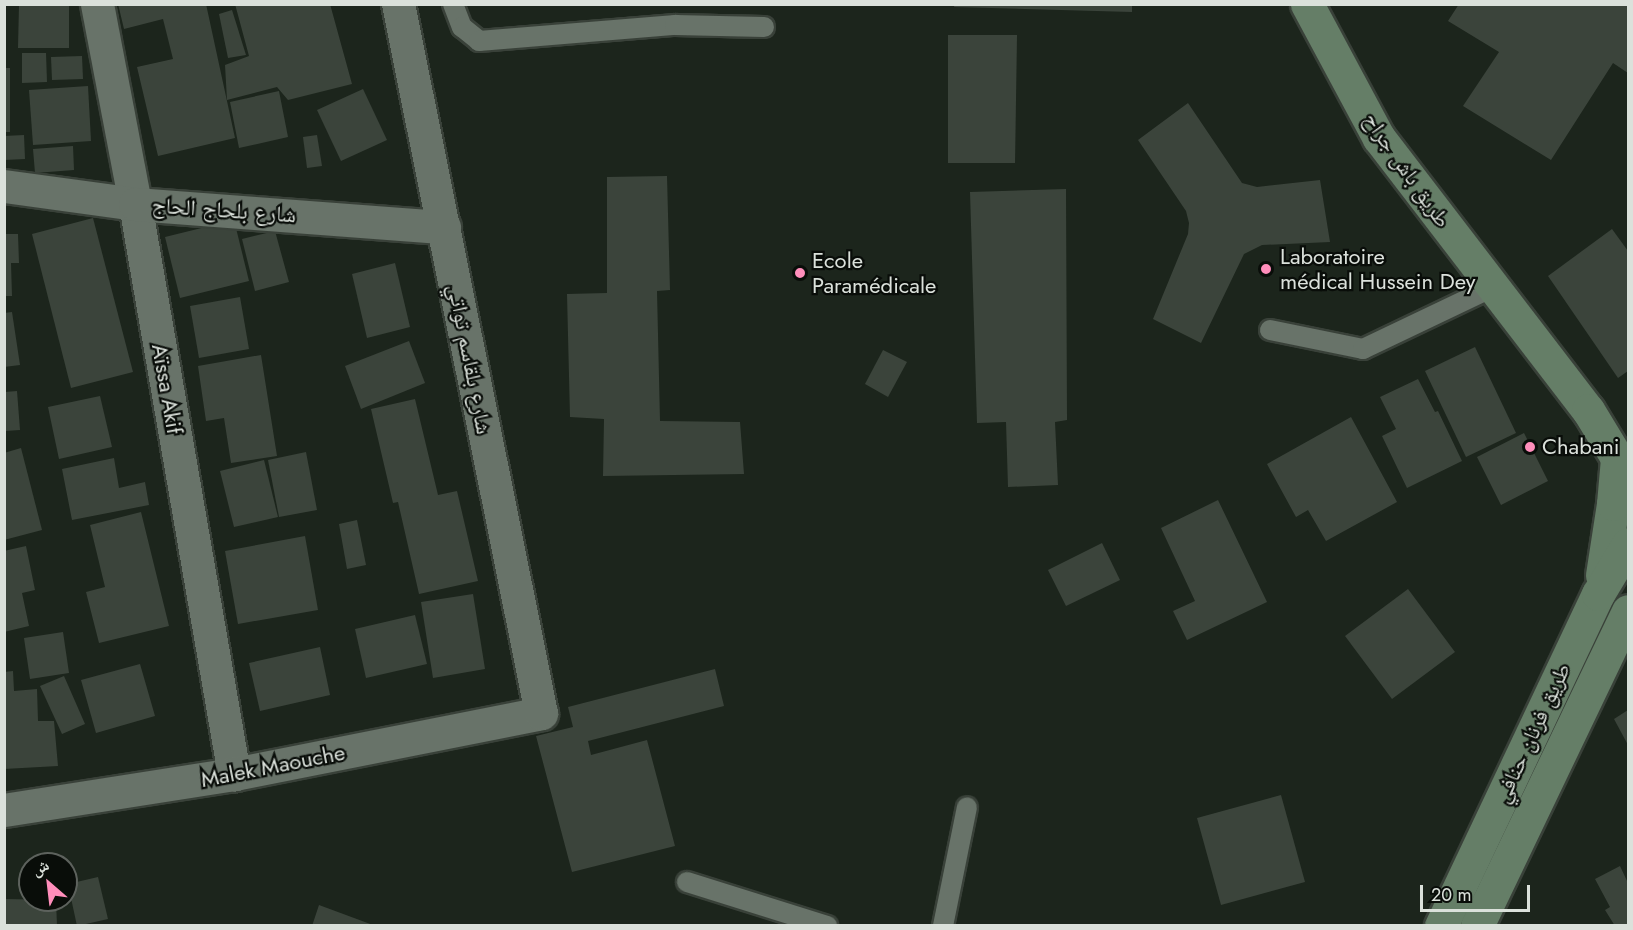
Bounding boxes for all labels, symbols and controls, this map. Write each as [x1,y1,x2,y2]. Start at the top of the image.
street label: طريق باش جراح [1358,107,1456,233]
street label: شارع بلحاج الحاج [151,192,297,228]
place label: Laboratoire médical Hussein Dey [1280,243,1475,294]
place label: Ecole Paramédicale [812,247,936,298]
marker: Laboratoire médical Hussein Dey [1257,260,1275,278]
marker: Ecole Paramédicale [793,266,807,280]
street label: شارع بلقاسم تواتي [443,282,497,436]
street label: Aïssa Akif [146,342,188,436]
place label: Chabani [1542,434,1620,460]
marker: Chabani [1523,440,1537,454]
street label: طريق فرنان حنافي [1488,659,1576,807]
street label: Malek Maouche [199,739,347,793]
north arrow [18,852,78,912]
text: ش [27,853,53,882]
scale bar [1423,873,1532,911]
text: 20 m [1431,882,1471,908]

